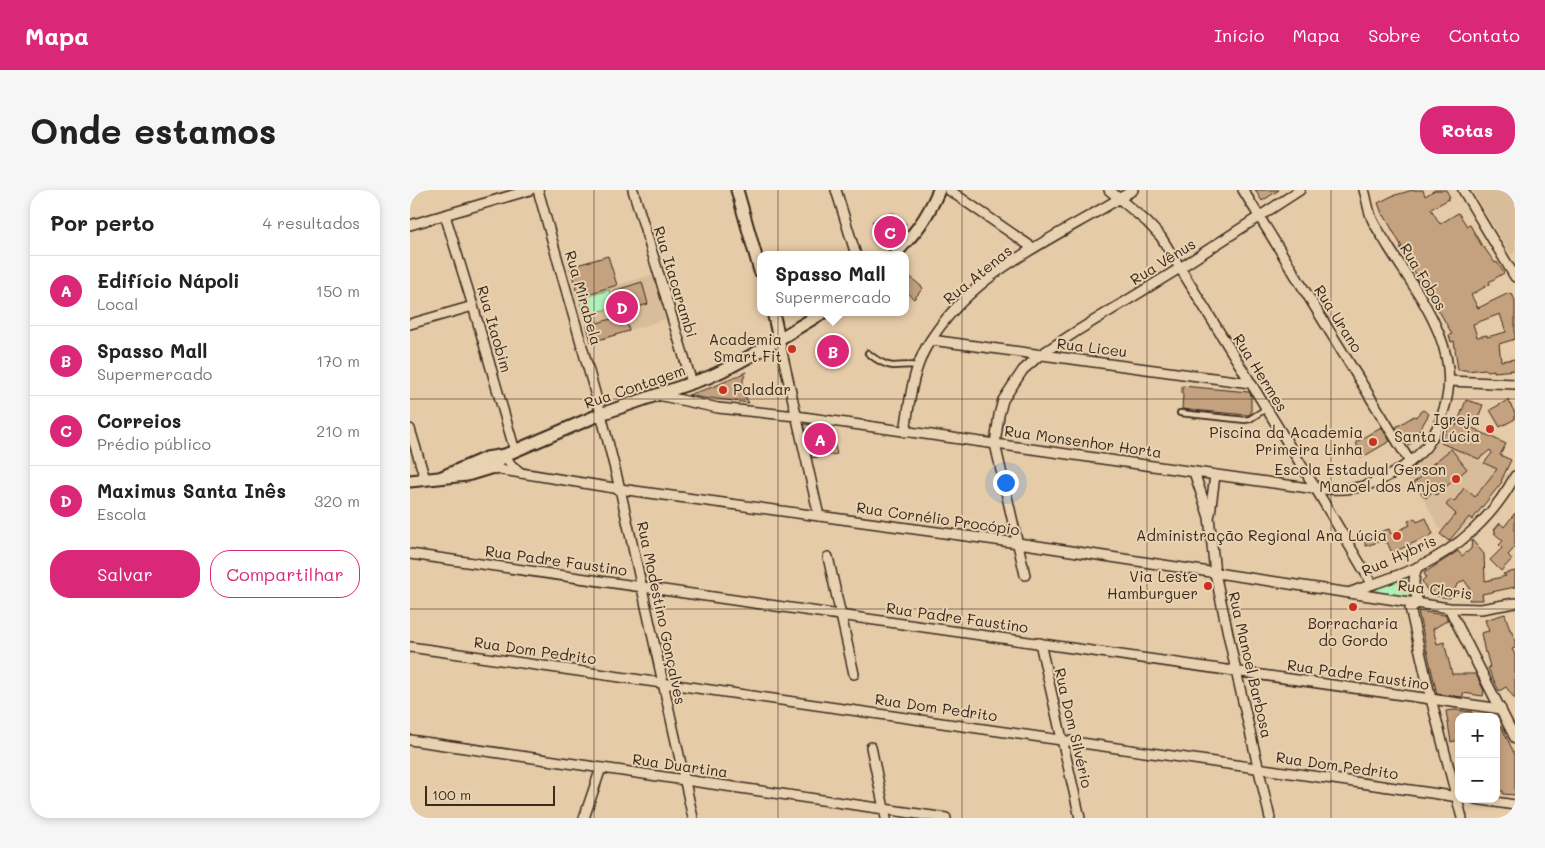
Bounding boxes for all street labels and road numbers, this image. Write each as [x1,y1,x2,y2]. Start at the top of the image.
street label: Rua Itacarambi [649,223,702,340]
street label: Rua Vênus [1126,233,1199,289]
street label: Rua Fobos [1396,239,1452,314]
street label: Rua Atenas [939,240,1016,308]
street label: Rua Mirabela [561,248,607,347]
street label: Rua Urano [1310,281,1368,356]
street label: Rua Itaobim [473,283,517,374]
street label: Rua Hermes [1229,330,1293,415]
street label: Rua Liceu [1056,333,1128,361]
street label: Rua Contagem [581,359,688,413]
street label: Rua Monsenhor Horta [1003,420,1163,462]
street label: Rua Cornélio Procópio [855,497,1021,539]
street label: Rua Modestino Gonçalves [633,519,691,706]
street label: Rua Hybris [1358,530,1439,580]
street label: Rua Padre Faustino [484,540,629,580]
street label: Rua Cloris [1397,575,1473,603]
street label: Rua Manoel Barbosa [1224,590,1278,740]
street label: Rua Padre Faustino [885,597,1030,637]
street label: Rua Dom Pedrito [473,632,598,669]
street label: Rua Padre Faustino [1286,654,1431,694]
street label: Rua Dom Silvério [1050,666,1098,790]
street label: Rua Dom Pedrito [874,689,999,726]
street label: Rua Dom Pedrito [1275,747,1400,784]
street label: Rua Duartina [631,748,729,782]

